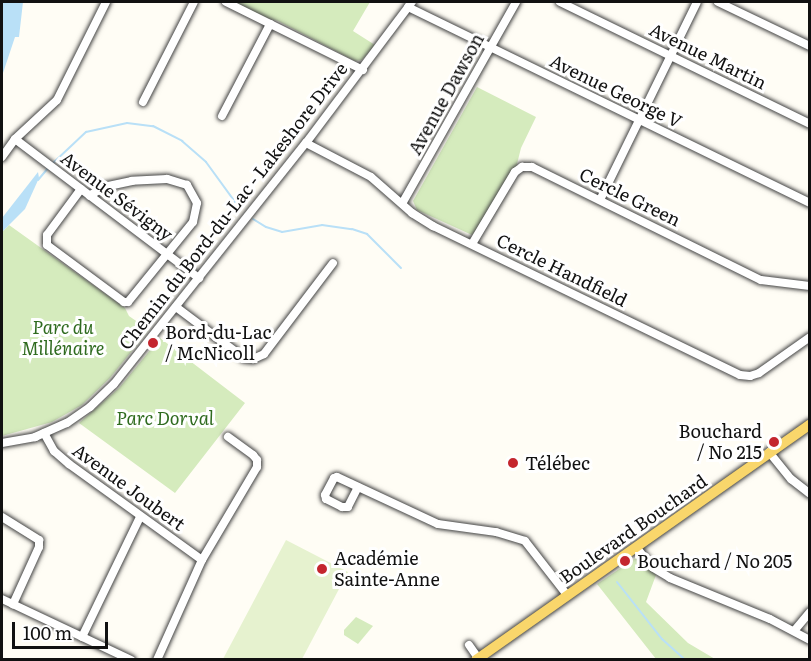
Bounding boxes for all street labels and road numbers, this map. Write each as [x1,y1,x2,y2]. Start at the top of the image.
street label: Avenue Martin [646,18,770,94]
street label: Avenue Dawson [404,30,488,158]
street label: Avenue George V [546,50,686,132]
street label: Chemin du Bord-du-Lac - Lakeshore Drive [114,58,352,354]
street label: Avenue Sévigny [57,147,177,245]
street label: Cercle Green [576,163,684,231]
street label: Cercle Handfield [493,229,631,311]
street label: Avenue Joubert [69,439,189,535]
street label: Boulevard Bouchard [555,470,711,588]

